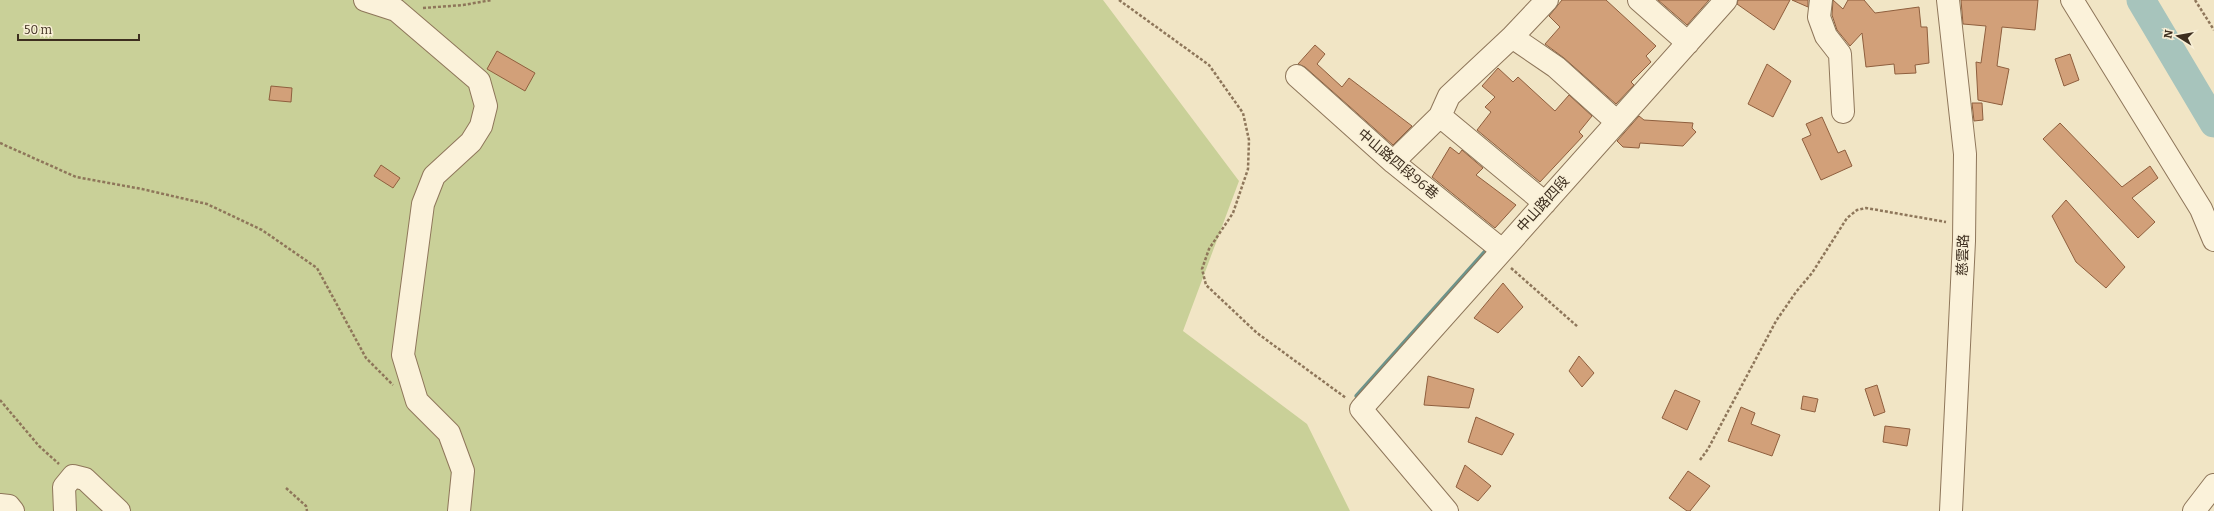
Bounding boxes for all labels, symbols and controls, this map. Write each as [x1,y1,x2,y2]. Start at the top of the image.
scale bar [18,16,139,42]
north arrow [2158,16,2198,56]
text: 50 m [24,23,53,37]
text: N [2161,28,2176,40]
street label: 中山路四段96巷 [1354,125,1442,203]
street label: 中山路四段 [1513,172,1573,236]
street label: 慈雲路 [1954,234,1972,276]

